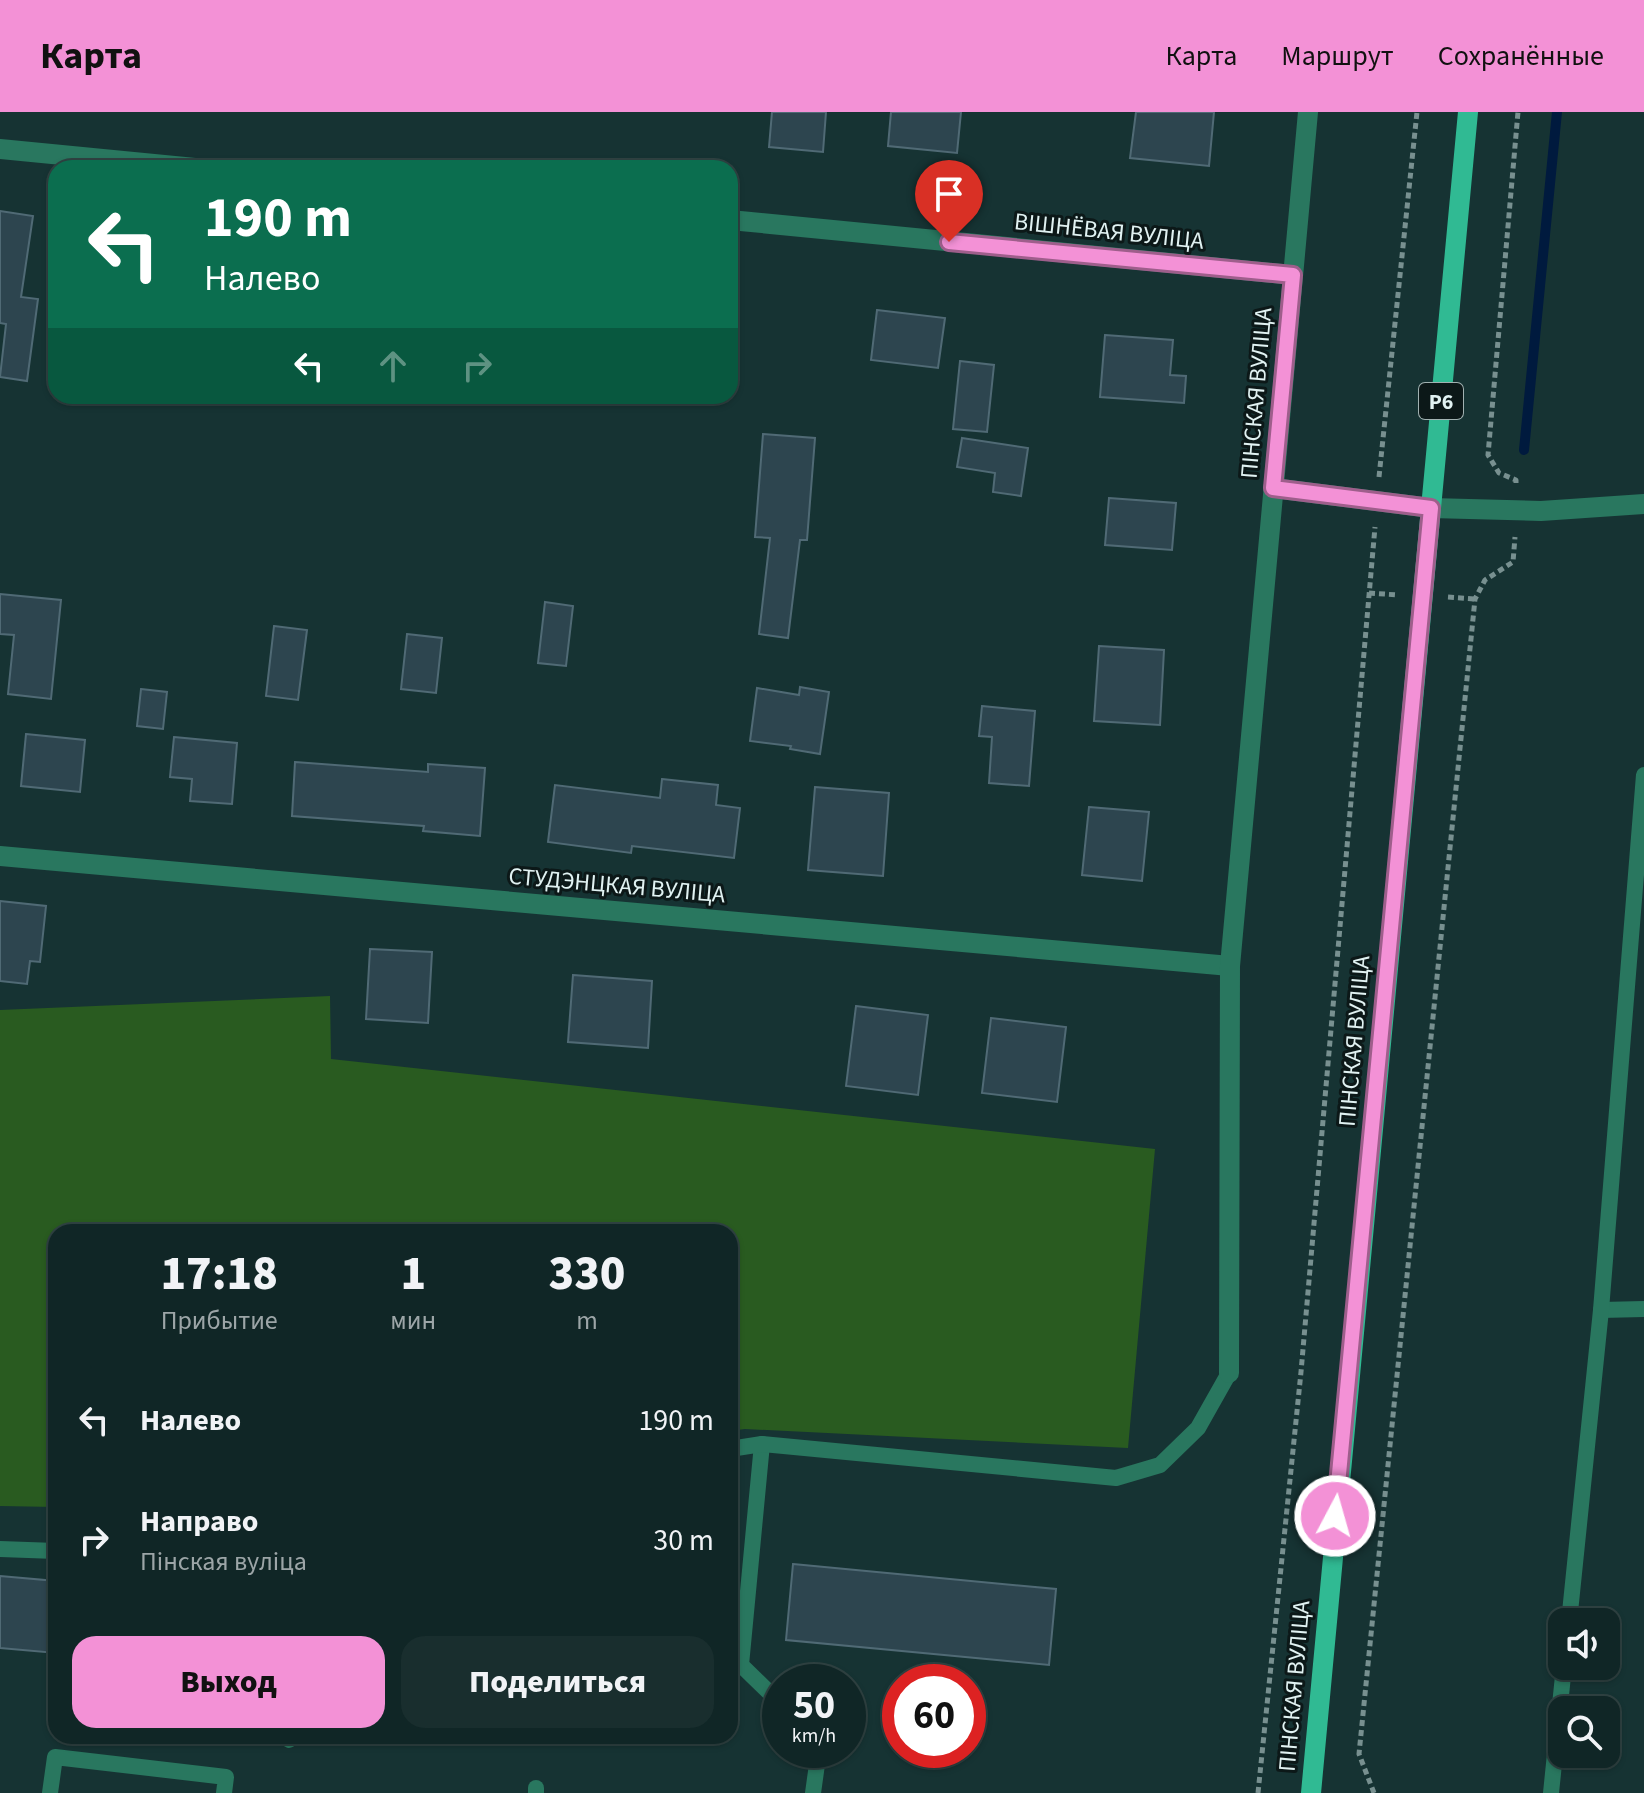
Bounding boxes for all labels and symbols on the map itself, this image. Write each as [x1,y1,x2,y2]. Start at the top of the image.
pin [915,160,983,242]
street label: ВІШНЁВАЯ ВУЛІЦА [1012,204,1206,259]
street label: ПІНСКАЯ ВУЛІЦА [1232,306,1281,480]
road number: Р6 [1419,383,1463,419]
street label: СТУДЭНЦКАЯ ВУЛІЦА [507,859,727,912]
street label: ПІНСКАЯ ВУЛІЦА [1330,954,1379,1128]
position arrow [1293,1474,1377,1558]
street label: ПІНСКАЯ ВУЛІЦА [1270,1599,1319,1773]
speed limit sign: 60 [882,1664,986,1768]

